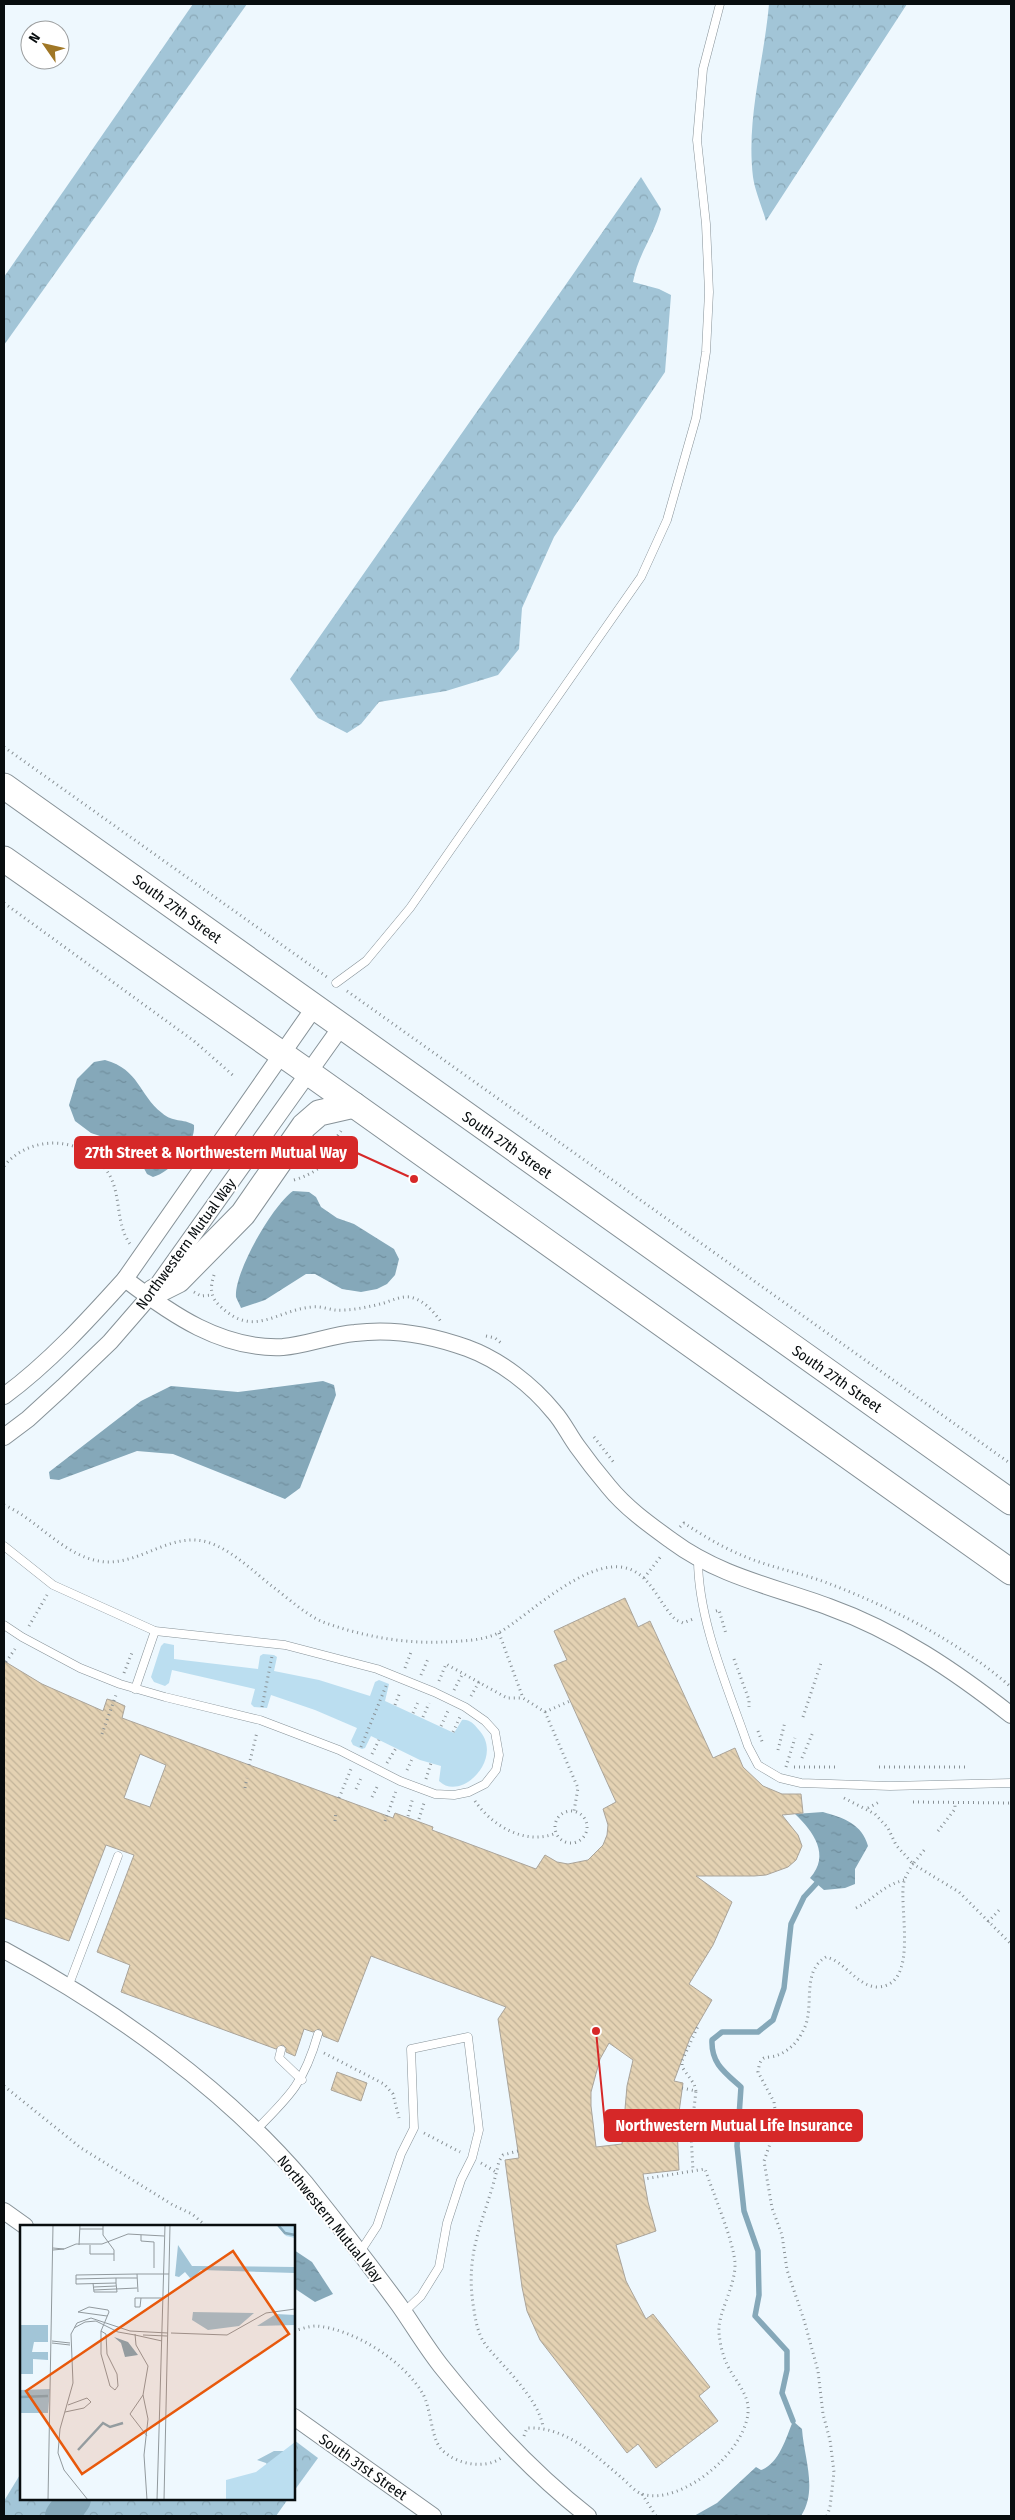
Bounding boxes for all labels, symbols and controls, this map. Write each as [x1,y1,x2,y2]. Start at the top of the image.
north arrow [20,20,70,70]
text: N [25,30,44,46]
street label: South 27th Street [129,871,225,947]
street label: South 27th Street [459,1107,555,1183]
callout: 27th Street & Northwestern Mutual Way [75,1137,357,1168]
text: 27th Street & Northwestern Mutual Way [84,1143,347,1162]
street label: Northwestern Mutual Way [132,1175,240,1313]
street label: South 27th Street [789,1341,885,1417]
callout: Northwestern Mutual Life Insurance [605,2110,862,2141]
text: Northwestern Mutual Life Insurance [615,2116,853,2135]
street label: Northwestern Mutual Way [273,2152,387,2286]
inset map [20,2225,295,2500]
street label: South 31st Street [315,2430,411,2504]

